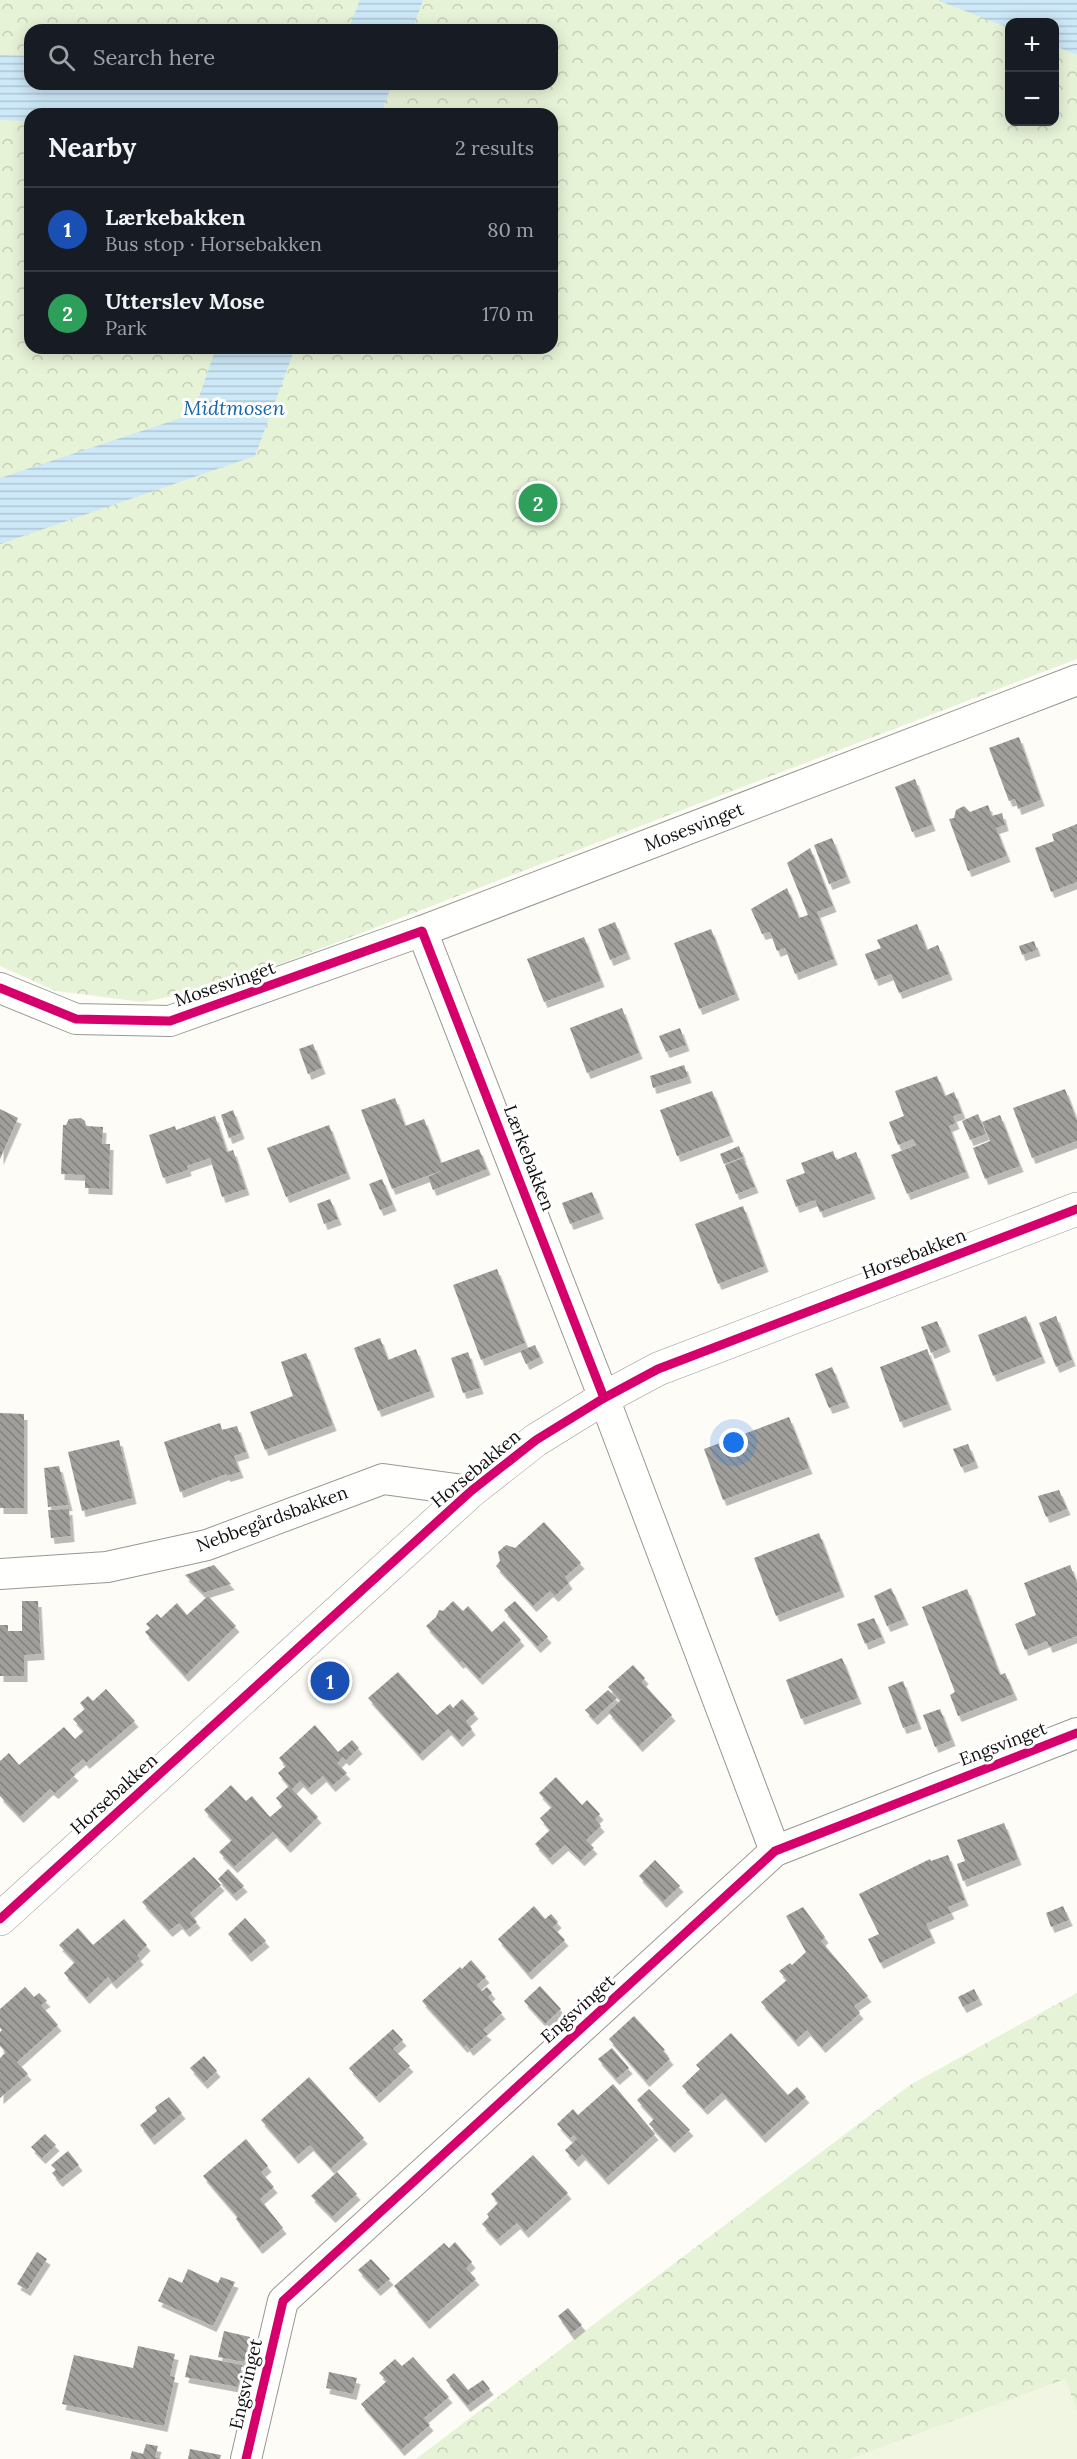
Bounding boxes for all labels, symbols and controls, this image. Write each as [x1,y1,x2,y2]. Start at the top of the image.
map controls [1005,18,1059,126]
button: + [1005,18,1059,72]
search box [24,24,558,90]
icon: search [45,41,78,74]
text: Search here [93,43,215,71]
button: − [1005,72,1059,126]
text: Nearby [48,131,136,164]
text: 2 results [455,135,534,160]
text: Lærkebakken [105,203,246,231]
text: 1 [63,217,72,242]
text: 80 m [487,217,534,242]
text: Bus stop · Horsebakken [105,231,322,256]
text: Utterslev Mose [105,287,265,315]
text: 2 [62,301,73,326]
text: 170 m [482,301,534,326]
text: Park [105,315,147,340]
water label: Midtmosen [183,395,285,420]
pin: 2 [518,480,558,526]
street label: Mosesvinget [641,797,747,856]
street label: Mosesvinget [172,956,278,1011]
street label: Lærkebakken [499,1102,560,1214]
street label: Horsebakken [858,1223,969,1284]
street label: Horsebakken [426,1425,525,1513]
your location [719,1428,748,1457]
street label: Nebbegårdsbakken [193,1480,351,1557]
pin: 1 [310,1658,350,1704]
street label: Engsvinget [956,1716,1050,1771]
street label: Horsebakken [65,1748,162,1839]
street label: Engsvinget [536,1969,620,2048]
street label: Engsvinget [224,2336,267,2431]

